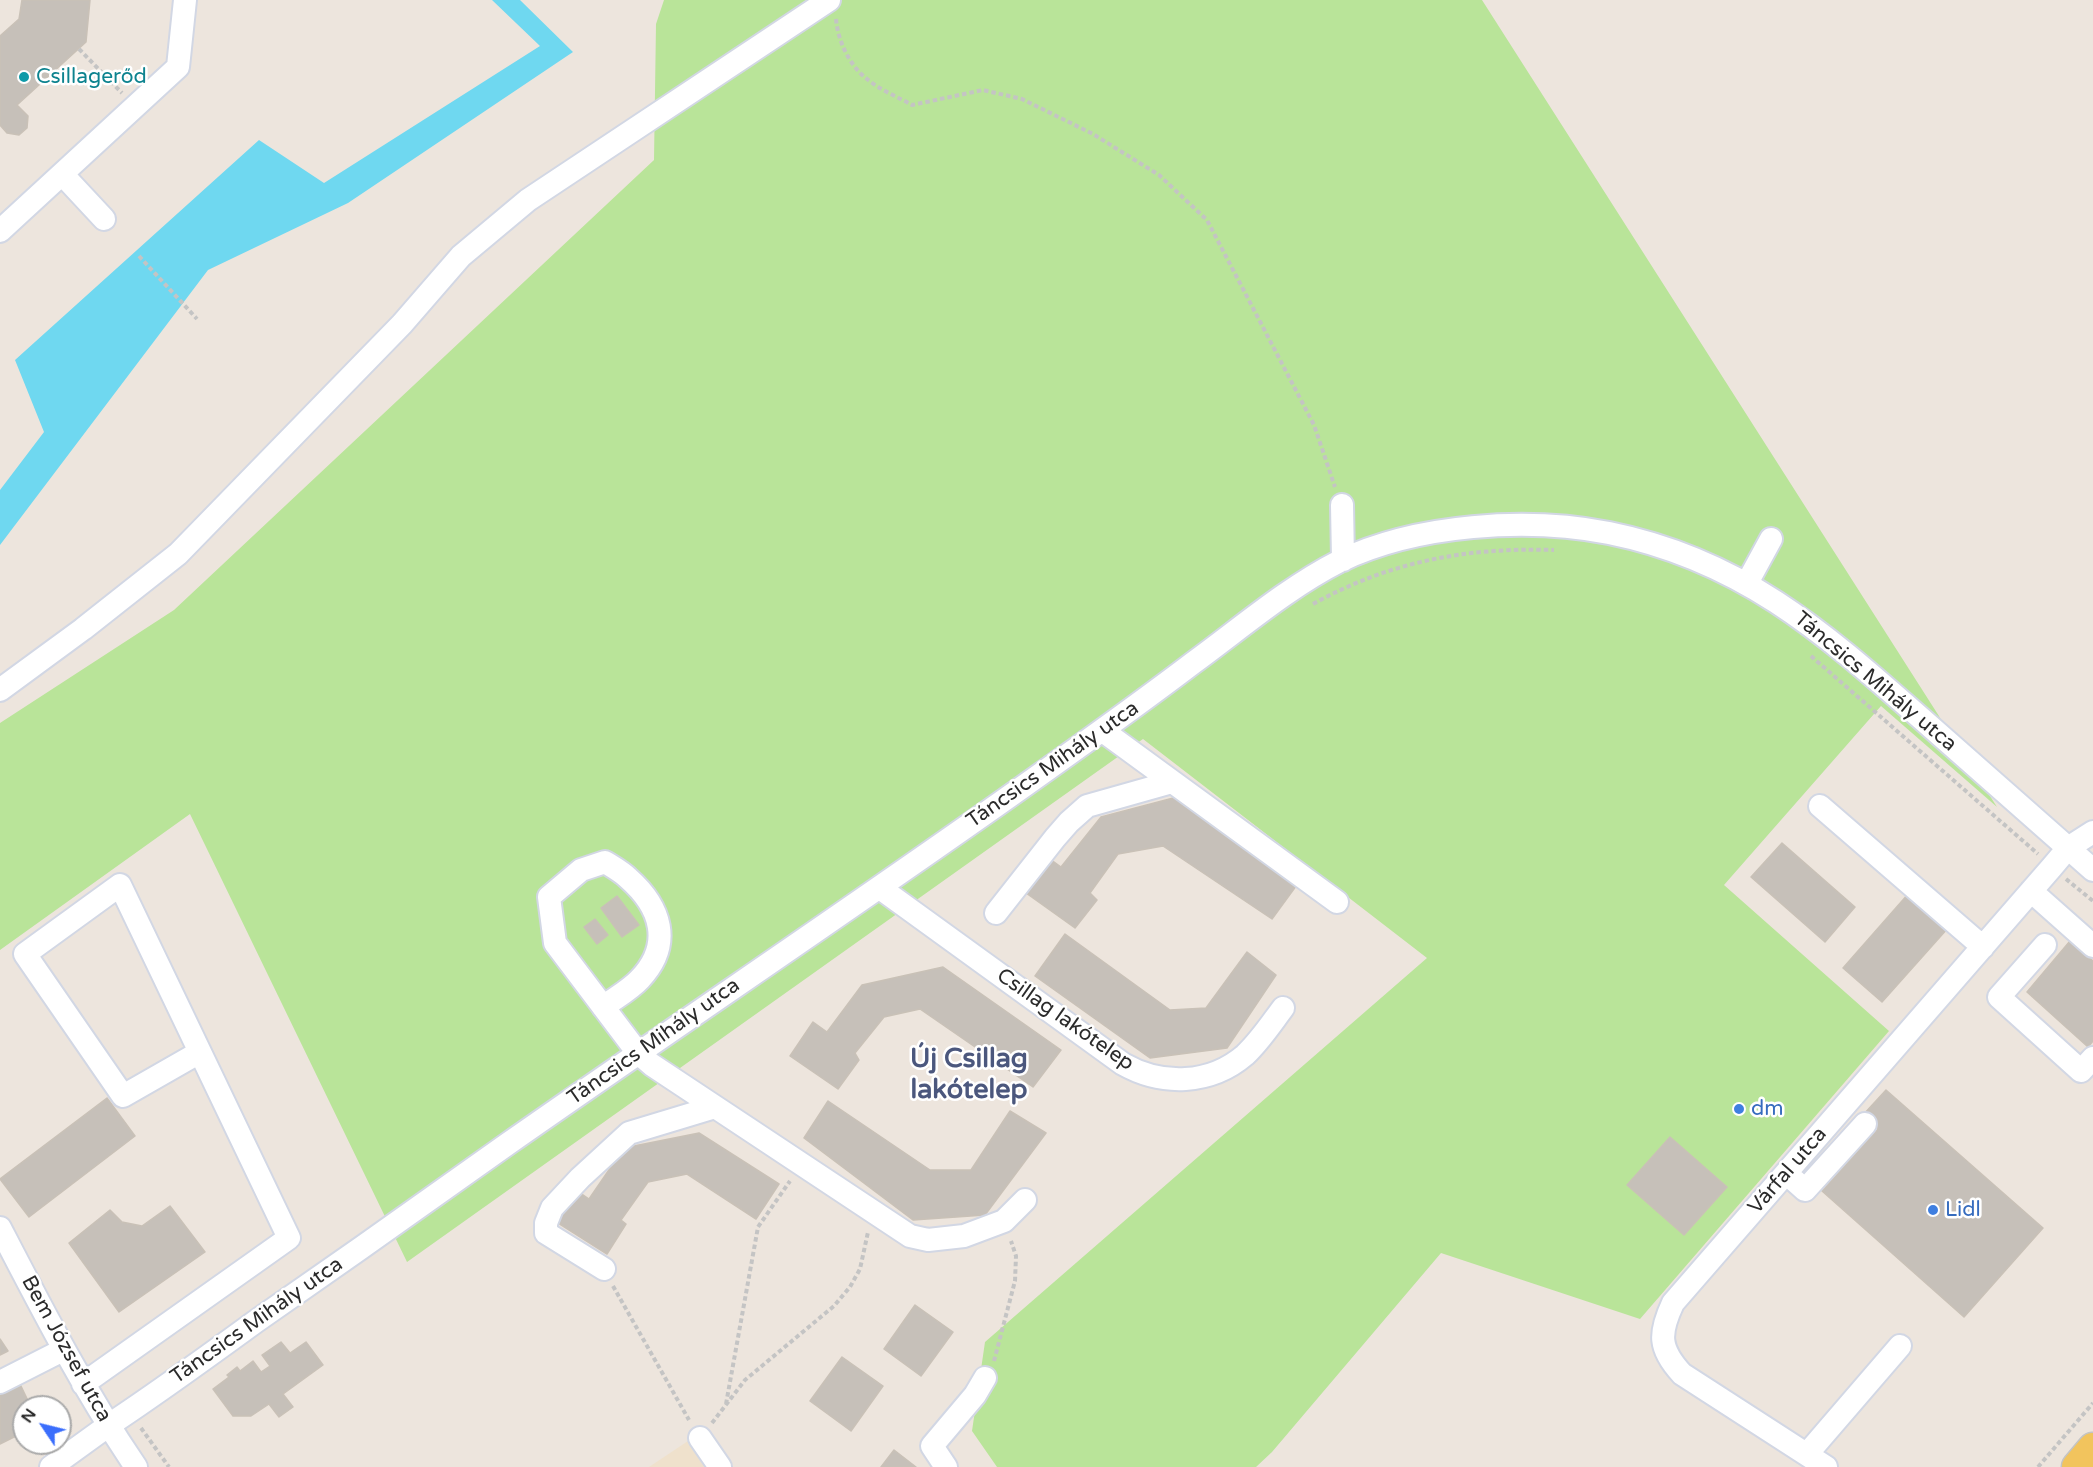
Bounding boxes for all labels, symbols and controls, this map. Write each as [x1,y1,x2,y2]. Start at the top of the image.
place label: Csillagerőd [36,64,147,90]
marker: Csillagerőd [17,70,31,84]
street label: Táncsics Mihály utca [1789,607,1961,757]
street label: Táncsics Mihály utca [962,696,1144,834]
street label: Csillag lakótelep [992,963,1138,1077]
street label: Táncsics Mihály utca [563,973,745,1111]
district label: Új Csillag lakótelep [910,1044,1028,1107]
place label: dm [1751,1096,1784,1122]
marker: dm [1732,1102,1746,1116]
street label: Várfal utca [1743,1122,1833,1220]
place label: Lidl [1945,1197,1981,1223]
marker: Lidl [1926,1203,1940,1217]
street label: Táncsics Mihály utca [166,1252,348,1390]
street label: Bem József utca [15,1272,117,1426]
north arrow [12,1395,72,1455]
text: N [17,1405,41,1427]

